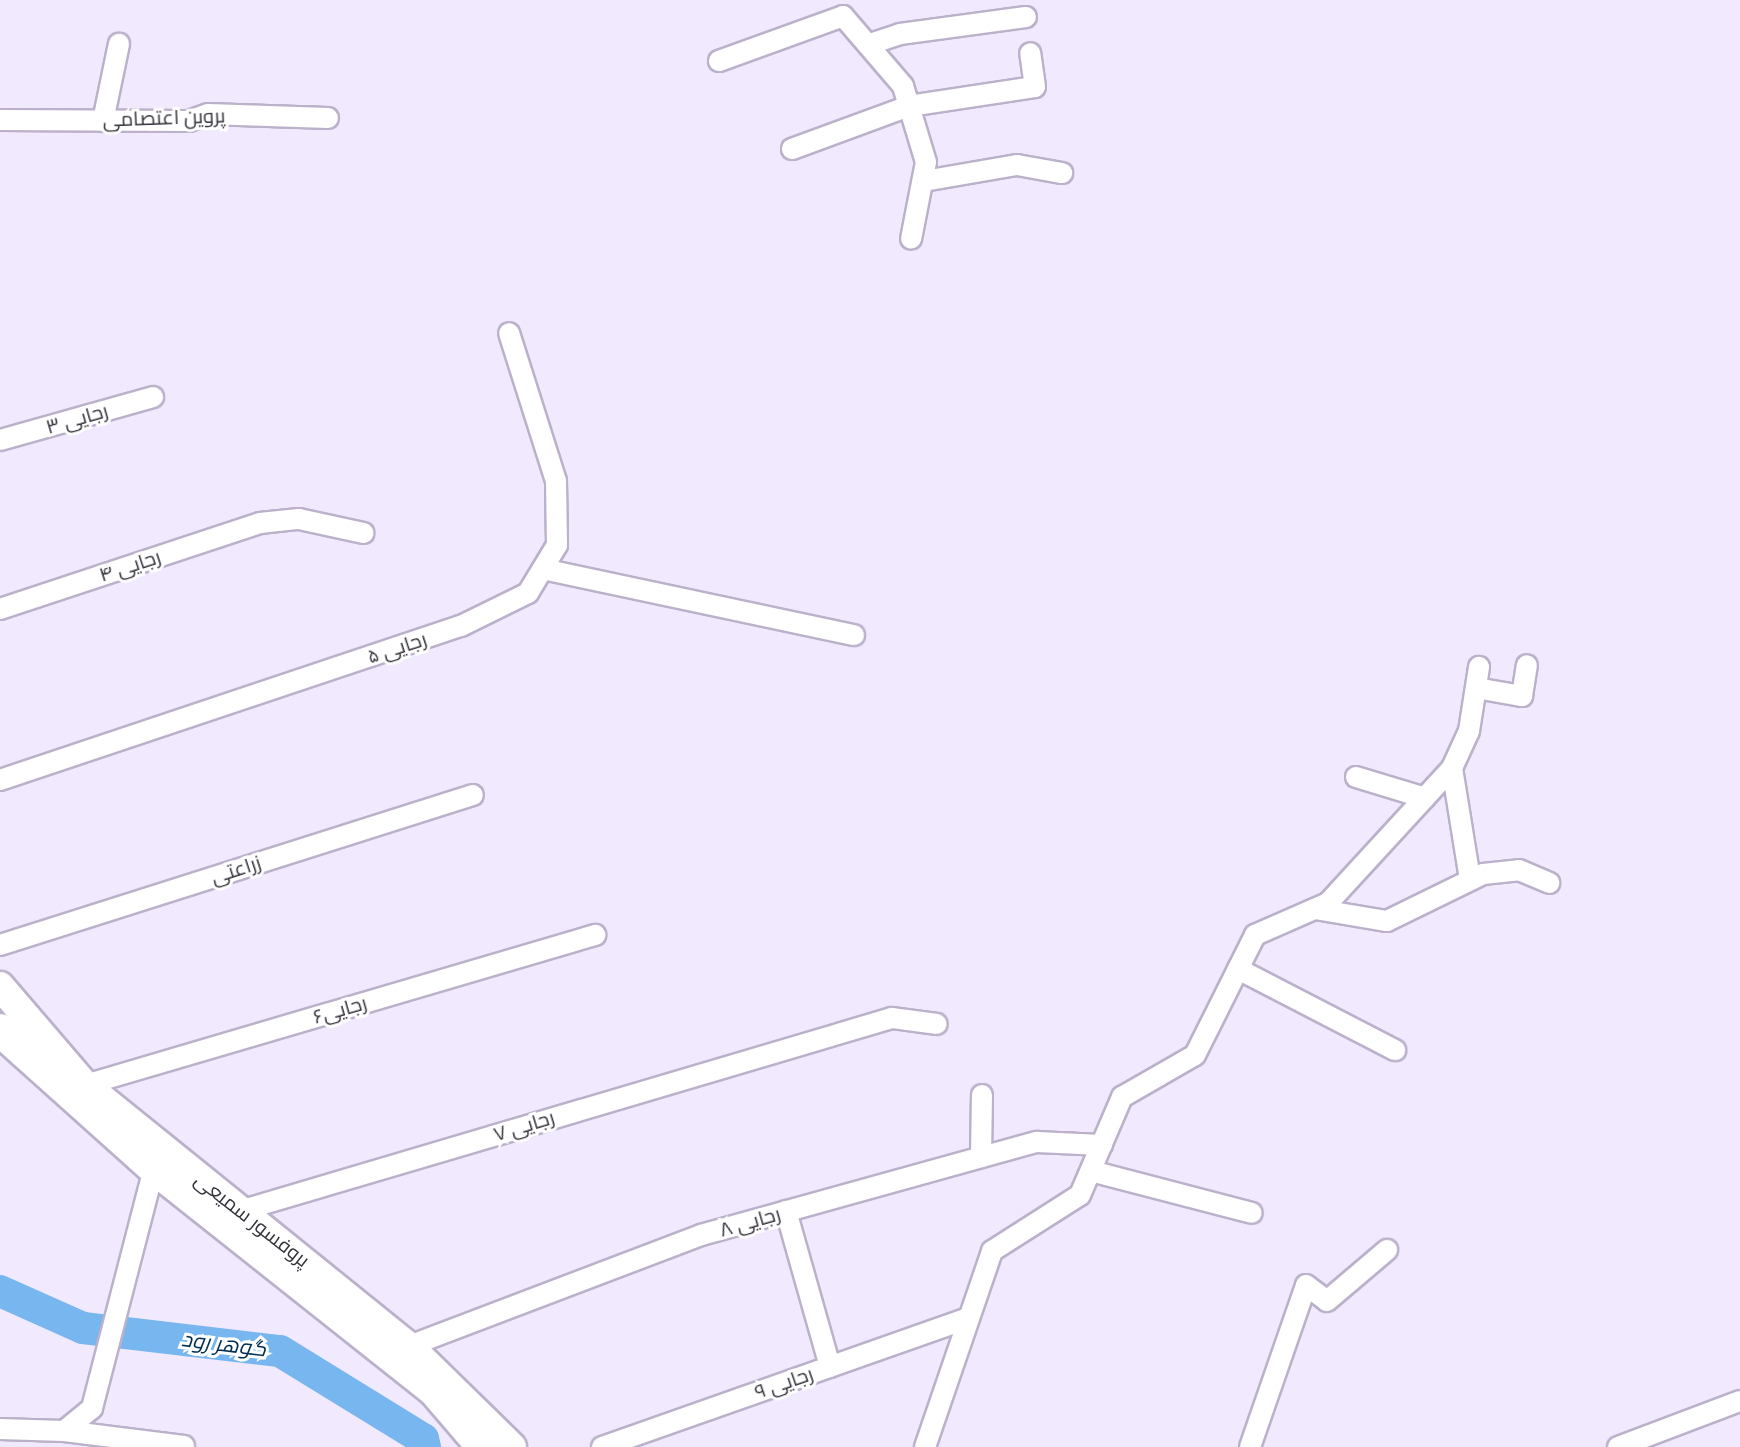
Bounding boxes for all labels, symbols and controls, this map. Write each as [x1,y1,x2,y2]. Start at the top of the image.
street label: پروین اعتصامی [102,104,226,132]
street label: رجایی ۳ [43,399,111,439]
street label: رجایی ۴ [96,545,164,587]
street label: رجایی ۵ [364,627,430,669]
street label: زراعتی [208,851,264,889]
street label: رجایی۶ [310,991,370,1029]
street label: رجایی ۷ [491,1105,557,1147]
street label: پروفسور سمیعی [190,1168,314,1272]
street label: رجایی ۸ [717,1202,783,1242]
water label: گوهر رود [180,1326,268,1362]
street label: رجایی ۹ [752,1362,816,1404]

